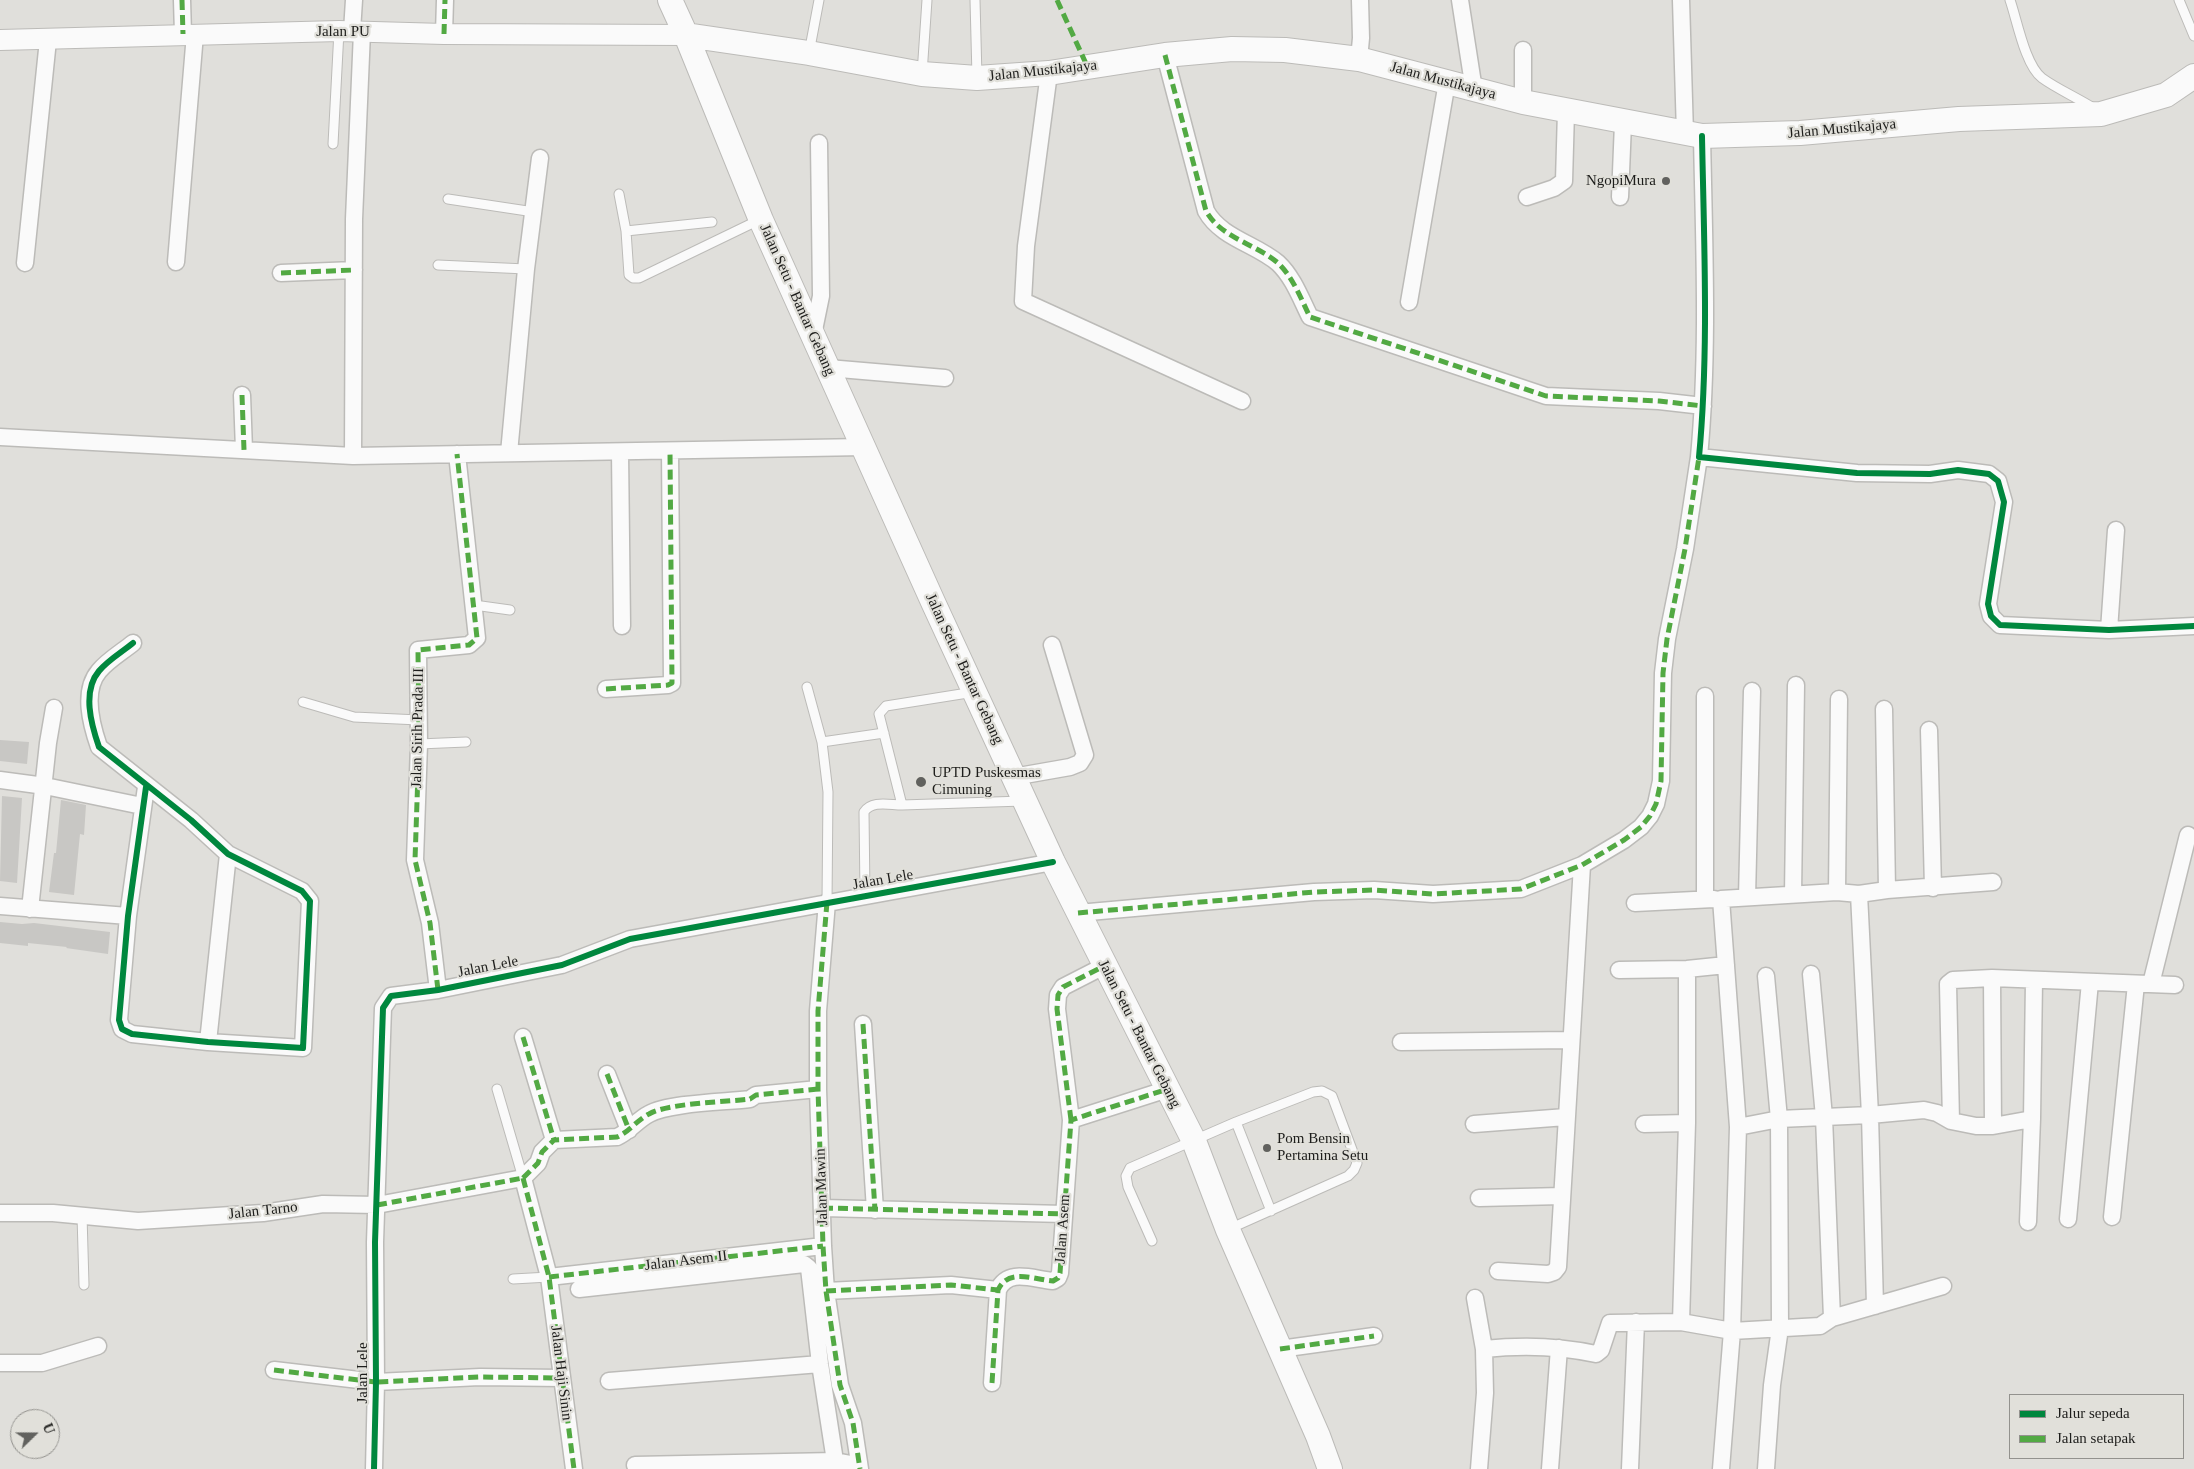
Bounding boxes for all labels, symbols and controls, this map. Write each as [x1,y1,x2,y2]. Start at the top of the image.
street label: Jalan PU [316,23,370,41]
street label: Jalan Mustikajaya [988,56,1098,86]
street label: Jalan Mustikajaya [1388,58,1498,104]
street label: Jalan Mustikajaya [1787,115,1897,143]
place label: NgopiMura [1586,172,1656,190]
marker: NgopiMura [1660,175,1672,187]
street label: Jalan Setu - Bantar Gebang [755,221,839,379]
street label: Jalan Setu - Bantar Gebang [921,591,1007,747]
street label: Jalan Sirih Prada III [408,668,428,788]
place label: UPTD Puskesmas Cimuning [932,764,1041,799]
marker: UPTD Puskesmas Cimuning [914,775,928,789]
street label: Jalan Lele [851,866,915,894]
street label: Jalan Lele [456,952,520,982]
street label: Jalan Setu - Bantar Gebang [1094,957,1184,1111]
place label: Pom Bensin Pertamina Setu [1277,1130,1368,1165]
marker: Pom Bensin Pertamina Setu [1261,1142,1273,1154]
street label: Jalan Mawin [812,1148,832,1226]
street label: Jalan Asem [1052,1194,1074,1264]
street label: Jalan Tarno [228,1198,298,1224]
street label: Jalan Asem II [644,1247,728,1275]
street label: Jalan Haji Sinin [546,1324,576,1422]
street label: Jalan Lele [354,1342,372,1404]
legend [2009,1394,2184,1459]
text: Jalur sepeda [2056,1405,2130,1421]
north arrow [10,1409,60,1459]
text: U [40,1421,57,1436]
text: Jalan setapak [2056,1430,2136,1446]

